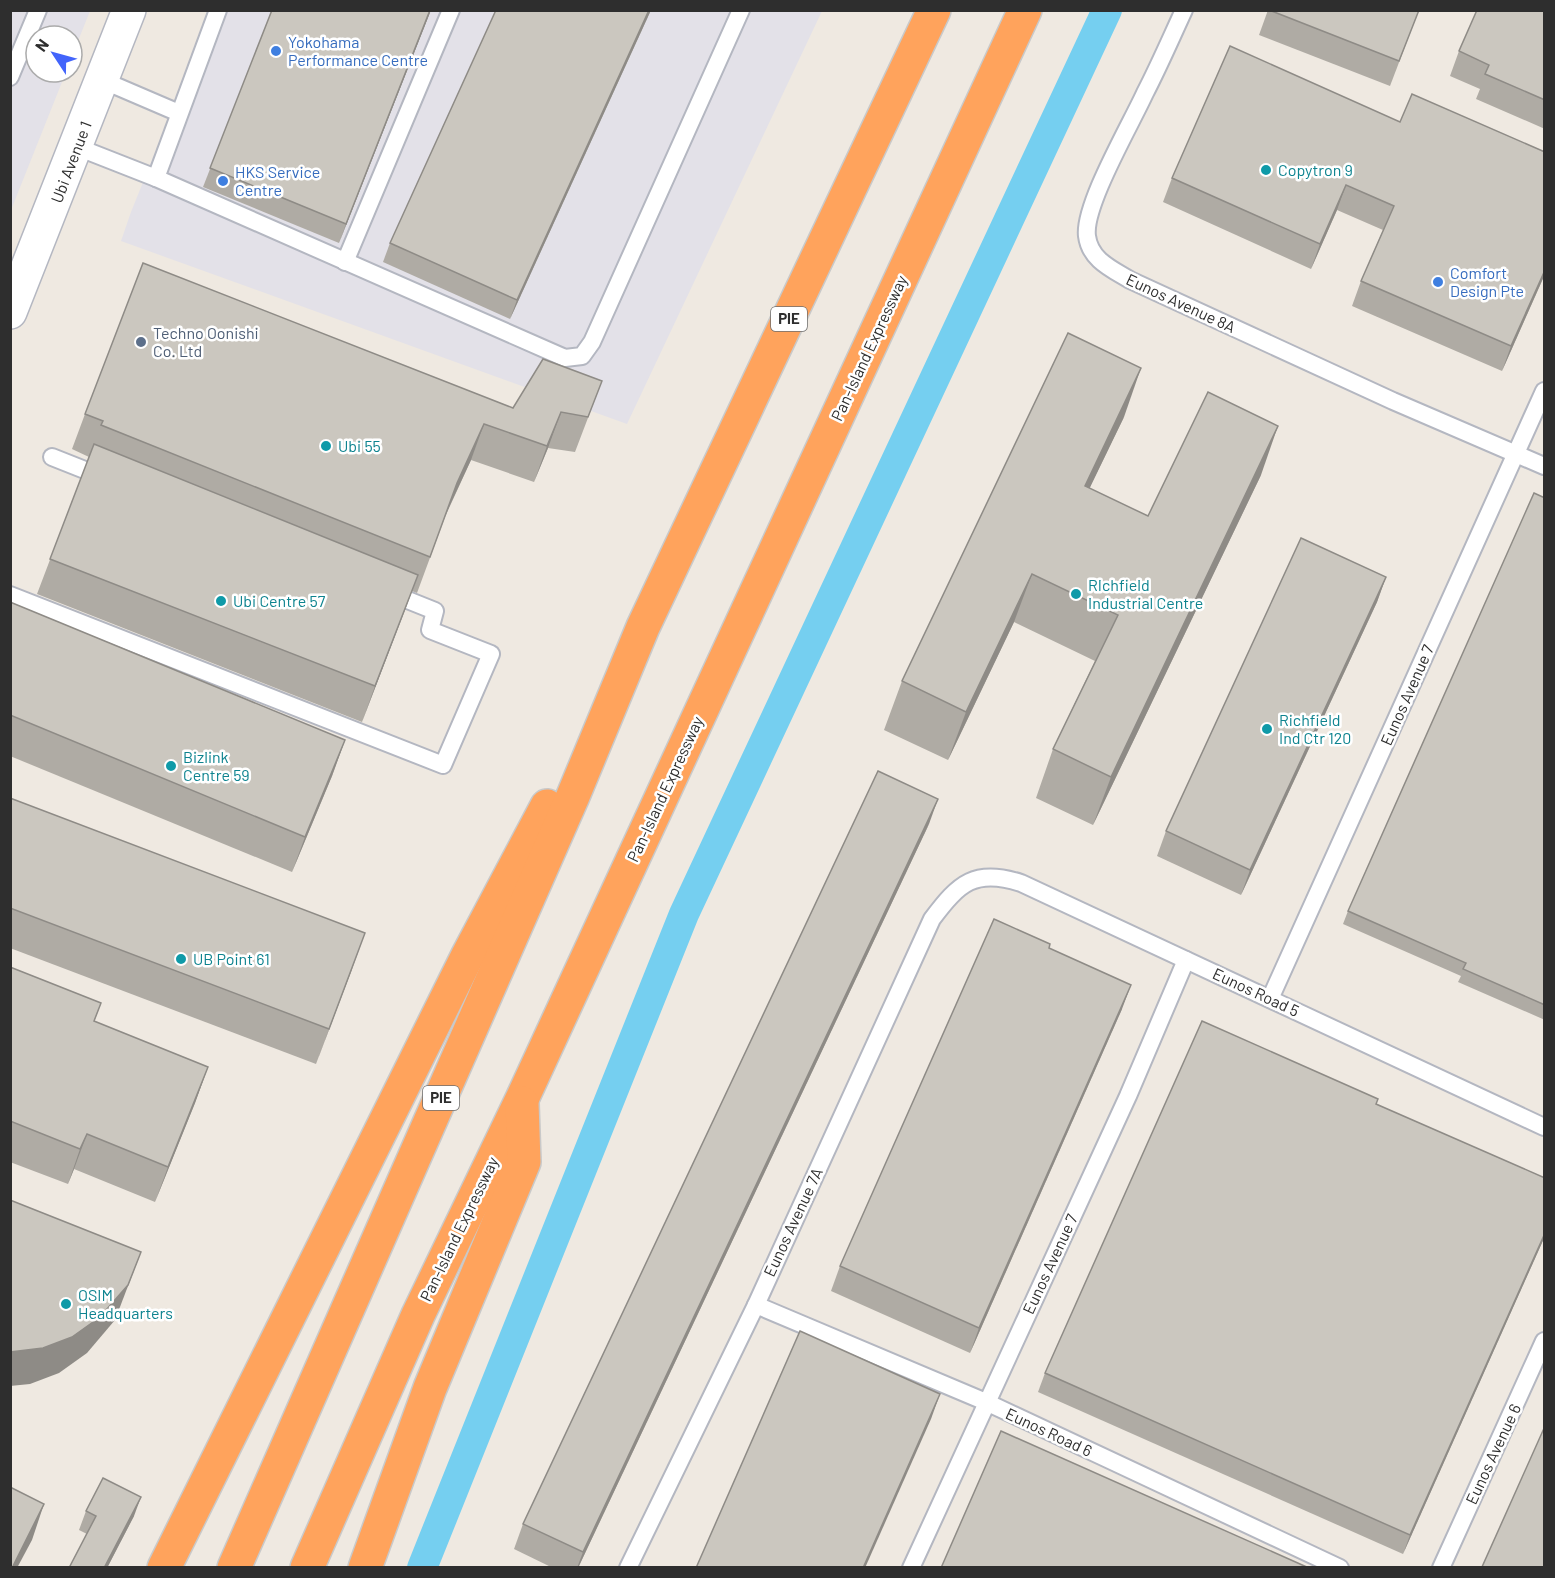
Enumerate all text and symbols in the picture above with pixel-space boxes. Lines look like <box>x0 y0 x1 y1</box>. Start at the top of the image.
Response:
north arrow <box>24 24 84 84</box>
place label: Yokohama Performance Centre <box>288 32 428 69</box>
text: N <box>31 35 52 55</box>
marker: Yokohama Performance Centre <box>269 44 283 58</box>
street label: Ubi Avenue 1 <box>46 118 95 205</box>
place label: Copytron 9 <box>1278 160 1353 179</box>
place label: HKS Service Centre <box>235 162 320 199</box>
marker: Copytron 9 <box>1259 163 1273 177</box>
marker: HKS Service Centre <box>216 174 230 188</box>
place label: Comfort Design Pte <box>1450 263 1524 300</box>
street label: Eunos Avenue 8A <box>1124 269 1239 336</box>
street label: Pan-Island Expressway <box>826 271 911 424</box>
marker: Comfort Design Pte <box>1431 275 1445 289</box>
road number: PIE <box>771 307 807 331</box>
place label: Techno Oonishi Co. Ltd <box>153 323 259 360</box>
marker: Techno Oonishi Co. Ltd <box>134 335 148 349</box>
place label: Ubi 55 <box>338 436 381 455</box>
marker: Ubi 55 <box>319 439 333 453</box>
place label: RIchfield Industrial Centre <box>1088 575 1203 612</box>
marker: RIchfield Industrial Centre <box>1069 587 1083 601</box>
place label: Ubi Centre 57 <box>233 591 326 610</box>
marker: Ubi Centre 57 <box>214 594 228 608</box>
street label: Eunos Avenue 7 <box>1376 641 1437 748</box>
place label: Richfield Ind Ctr 120 <box>1279 710 1351 747</box>
street label: Pan-Island Expressway <box>622 712 707 865</box>
marker: Richfield Ind Ctr 120 <box>1260 722 1274 736</box>
place label: Bizlink Centre 59 <box>183 747 250 784</box>
marker: Bizlink Centre 59 <box>164 759 178 773</box>
place label: UB Point 61 <box>193 949 270 968</box>
marker: UB Point 61 <box>174 952 188 966</box>
street label: Eunos Road 5 <box>1210 963 1302 1020</box>
road number: PIE <box>423 1086 459 1110</box>
street label: Pan-Island Expressway <box>415 1153 502 1304</box>
street label: Eunos Avenue 7A <box>759 1164 826 1279</box>
street label: Eunos Avenue 7 <box>1018 1210 1081 1317</box>
place label: OSIM Headquarters <box>78 1285 173 1322</box>
marker: OSIM Headquarters <box>59 1297 73 1311</box>
street label: Eunos Avenue 6 <box>1461 1401 1524 1507</box>
street label: Eunos Road 6 <box>1003 1403 1095 1460</box>

